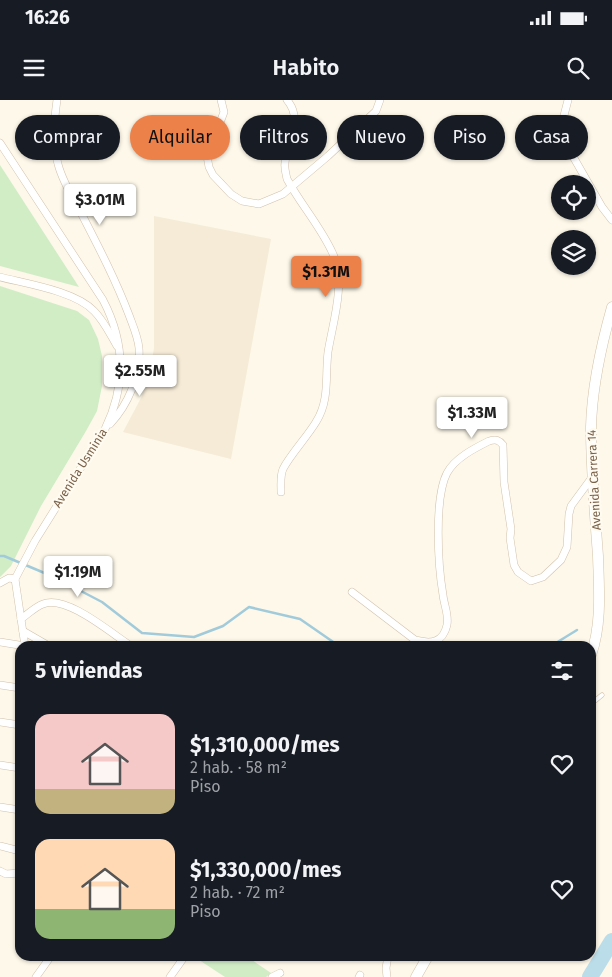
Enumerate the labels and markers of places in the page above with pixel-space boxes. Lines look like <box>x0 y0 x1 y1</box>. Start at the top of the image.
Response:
pin: $3.01M <box>59 184 141 226</box>
pin: $1.31M <box>285 256 367 298</box>
pin: $2.55M <box>99 354 181 397</box>
pin: $1.33M <box>431 396 513 439</box>
pin: $1.19M <box>37 556 119 598</box>

